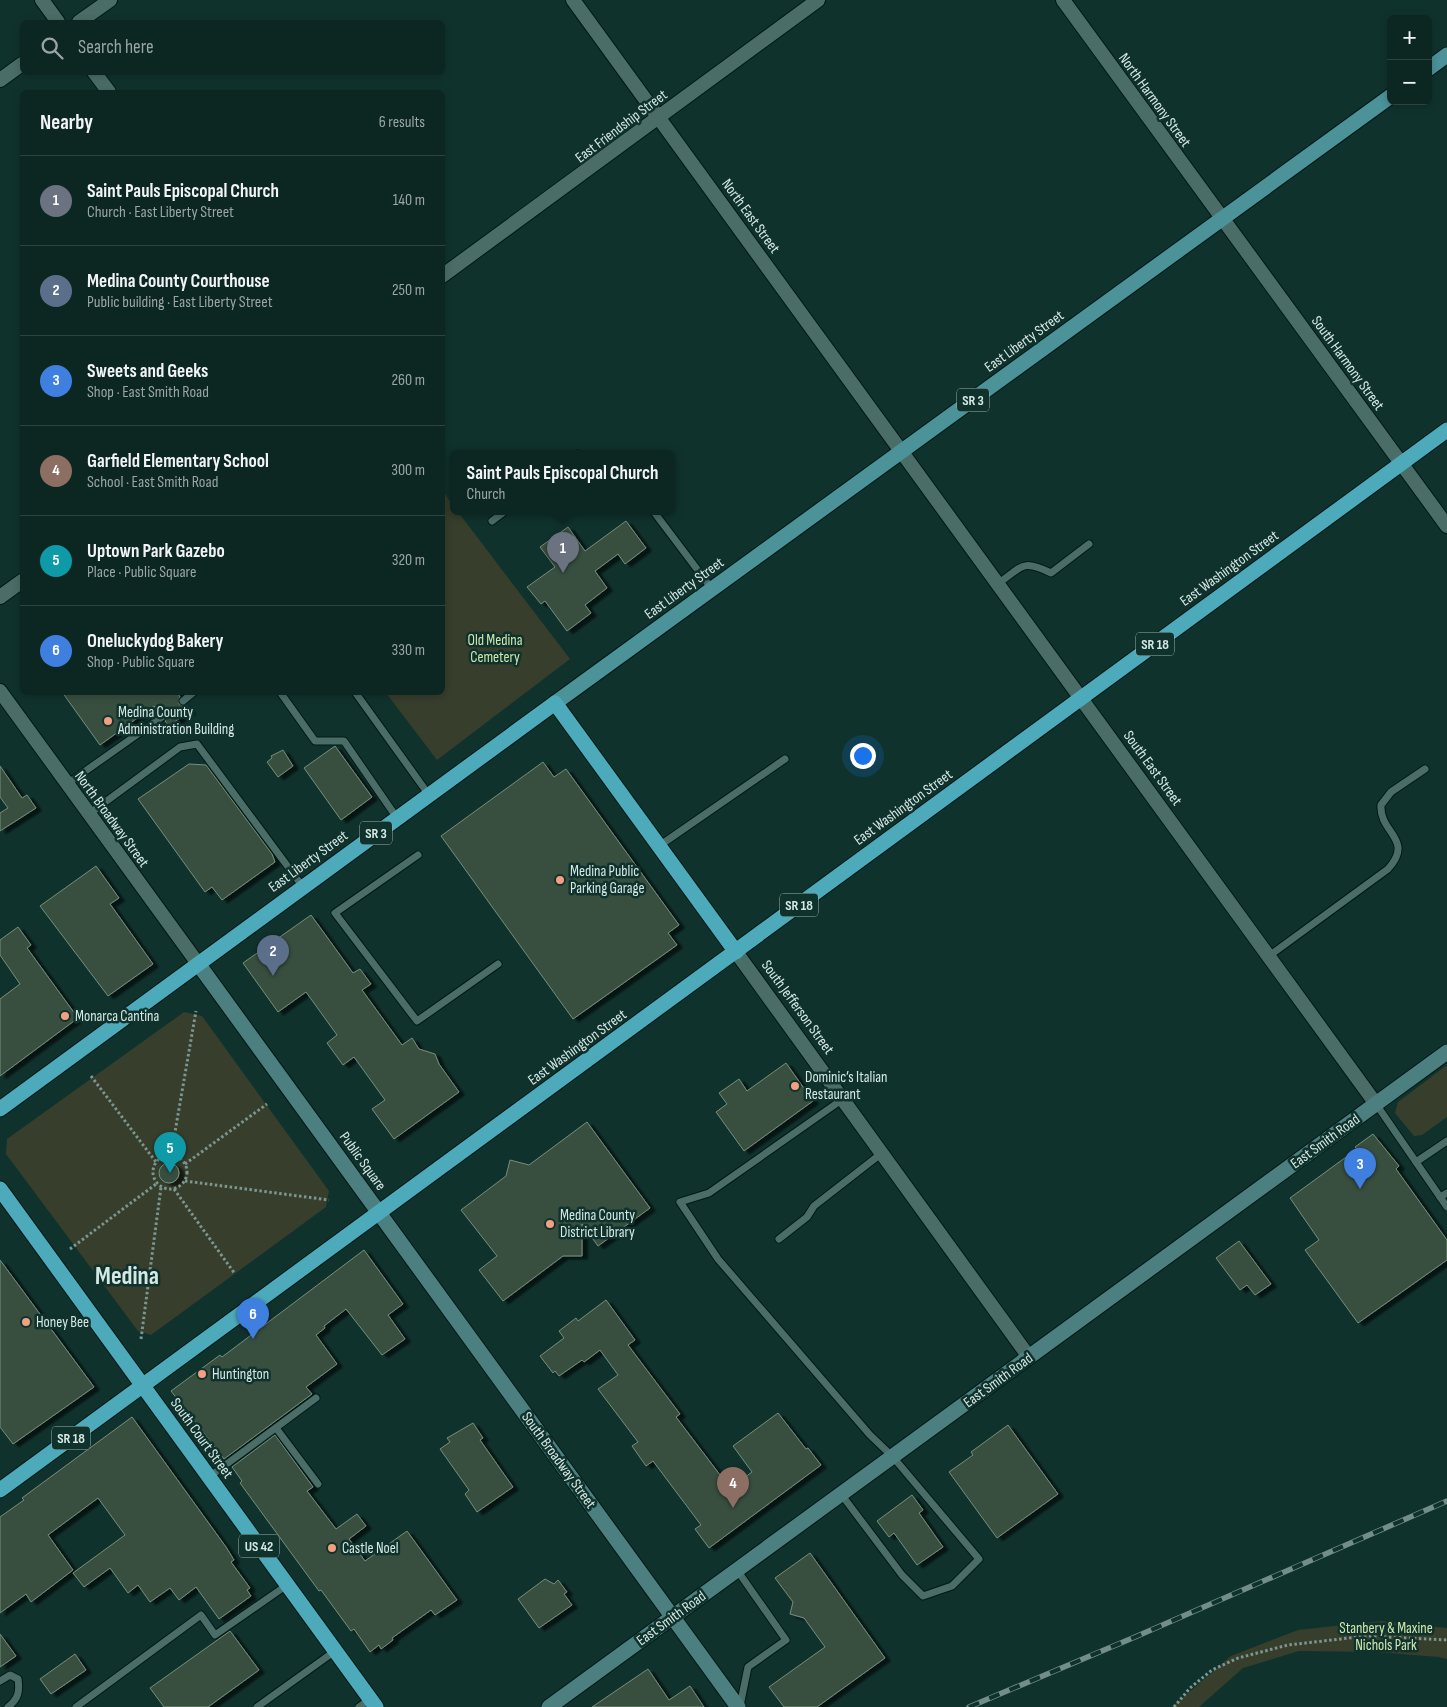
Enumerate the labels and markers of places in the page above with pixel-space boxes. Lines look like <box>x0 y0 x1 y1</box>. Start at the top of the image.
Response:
pin: 1 <box>547 532 579 573</box>
place label: Medina County Administration Building <box>117 703 234 739</box>
marker: Medina County Administration Building <box>102 715 114 727</box>
place label: Medina Public Parking Garage <box>570 862 645 898</box>
marker: Medina Public Parking Garage <box>554 874 566 886</box>
pin: 2 <box>257 935 289 976</box>
place label: Monarca Cantina <box>75 1007 159 1026</box>
marker: Monarca Cantina <box>59 1010 71 1022</box>
place label: Dominic’s Italian Restaurant <box>805 1068 888 1104</box>
marker: Dominic’s Italian Restaurant <box>789 1080 801 1092</box>
pin: 5 <box>154 1132 186 1173</box>
pin: 3 <box>1344 1148 1376 1189</box>
place label: Medina County District Library <box>560 1206 635 1242</box>
marker: Medina County District Library <box>544 1218 556 1230</box>
pin: 6 <box>237 1298 269 1339</box>
place label: Honey Bee <box>36 1313 89 1332</box>
marker: Honey Bee <box>20 1316 32 1328</box>
place label: Huntington <box>212 1365 269 1384</box>
marker: Huntington <box>196 1368 208 1380</box>
pin: 4 <box>717 1467 749 1508</box>
place label: Castle Noel <box>342 1539 399 1558</box>
marker: Castle Noel <box>326 1542 338 1554</box>

